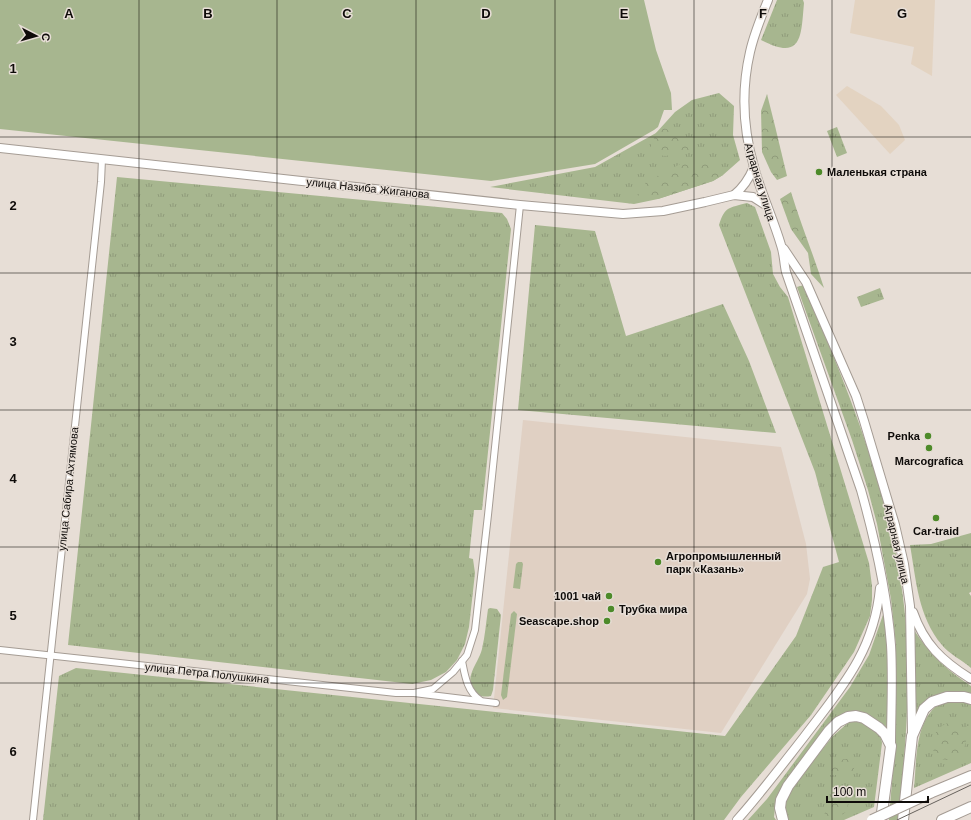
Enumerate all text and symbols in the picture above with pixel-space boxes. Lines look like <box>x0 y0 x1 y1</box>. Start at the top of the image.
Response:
text: A <box>64 6 74 21</box>
text: B <box>203 6 213 21</box>
text: C <box>342 6 352 21</box>
text: D <box>481 6 491 21</box>
text: E <box>620 6 629 21</box>
text: F <box>759 6 767 21</box>
text: G <box>897 6 907 21</box>
north arrow <box>16 16 56 56</box>
text: С <box>40 32 52 42</box>
text: 1 <box>9 61 17 76</box>
street label: Аграрная улица <box>742 141 778 223</box>
place label: Маленькая страна <box>827 166 928 178</box>
marker: Маленькая страна <box>814 167 824 177</box>
street label: улица Назиба Жиганова <box>306 176 431 201</box>
text: 2 <box>9 198 17 213</box>
text: 3 <box>9 334 17 349</box>
street label: улица Сабира Ахтямова <box>56 426 81 552</box>
place label: Penka <box>888 430 921 442</box>
marker: Penka <box>923 431 933 441</box>
marker: Marcografica <box>924 443 934 453</box>
place label: Marcografica <box>895 455 964 467</box>
text: 4 <box>9 471 17 486</box>
street label: Аграрная улица <box>882 503 912 586</box>
marker: Car-traid <box>931 513 941 523</box>
place label: Car-traid <box>913 525 959 537</box>
place label: Агропромышленный парк «Казань» <box>666 550 781 575</box>
marker: Агропромышленный парк «Казань» <box>653 557 663 567</box>
place label: 1001 чай <box>554 590 601 602</box>
marker: 1001 чай <box>604 591 614 601</box>
place label: Трубка мира <box>619 603 688 615</box>
marker: Трубка мира <box>606 604 616 614</box>
text: 5 <box>9 608 17 623</box>
place label: Seascape.shop <box>519 615 599 627</box>
marker: Seascape.shop <box>602 616 612 626</box>
street label: улица Петра Полушкина <box>144 661 271 686</box>
text: 6 <box>9 744 17 759</box>
scale bar <box>827 778 928 804</box>
text: 100 m <box>833 785 866 799</box>

